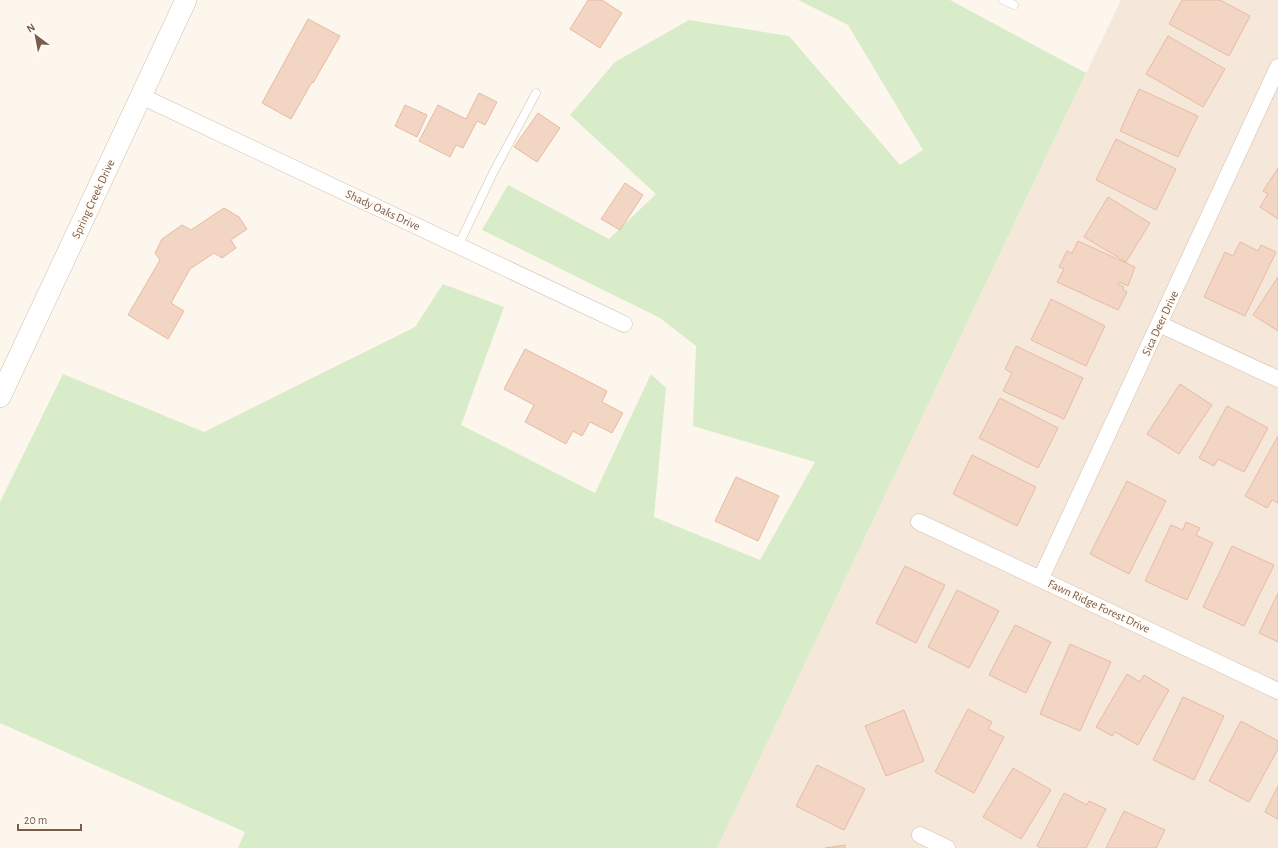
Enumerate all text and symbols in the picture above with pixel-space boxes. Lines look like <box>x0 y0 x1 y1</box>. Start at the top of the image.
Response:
north arrow <box>16 16 56 56</box>
text: N <box>25 21 37 35</box>
street label: Spring Creek Drive <box>69 158 117 240</box>
street label: Shady Oaks Drive <box>343 188 422 233</box>
street label: Sica Deer Drive <box>1140 289 1180 357</box>
street label: Fawn Ridge Forest Drive <box>1046 577 1152 635</box>
scale bar <box>18 806 81 832</box>
text: 20 m <box>24 814 47 826</box>

